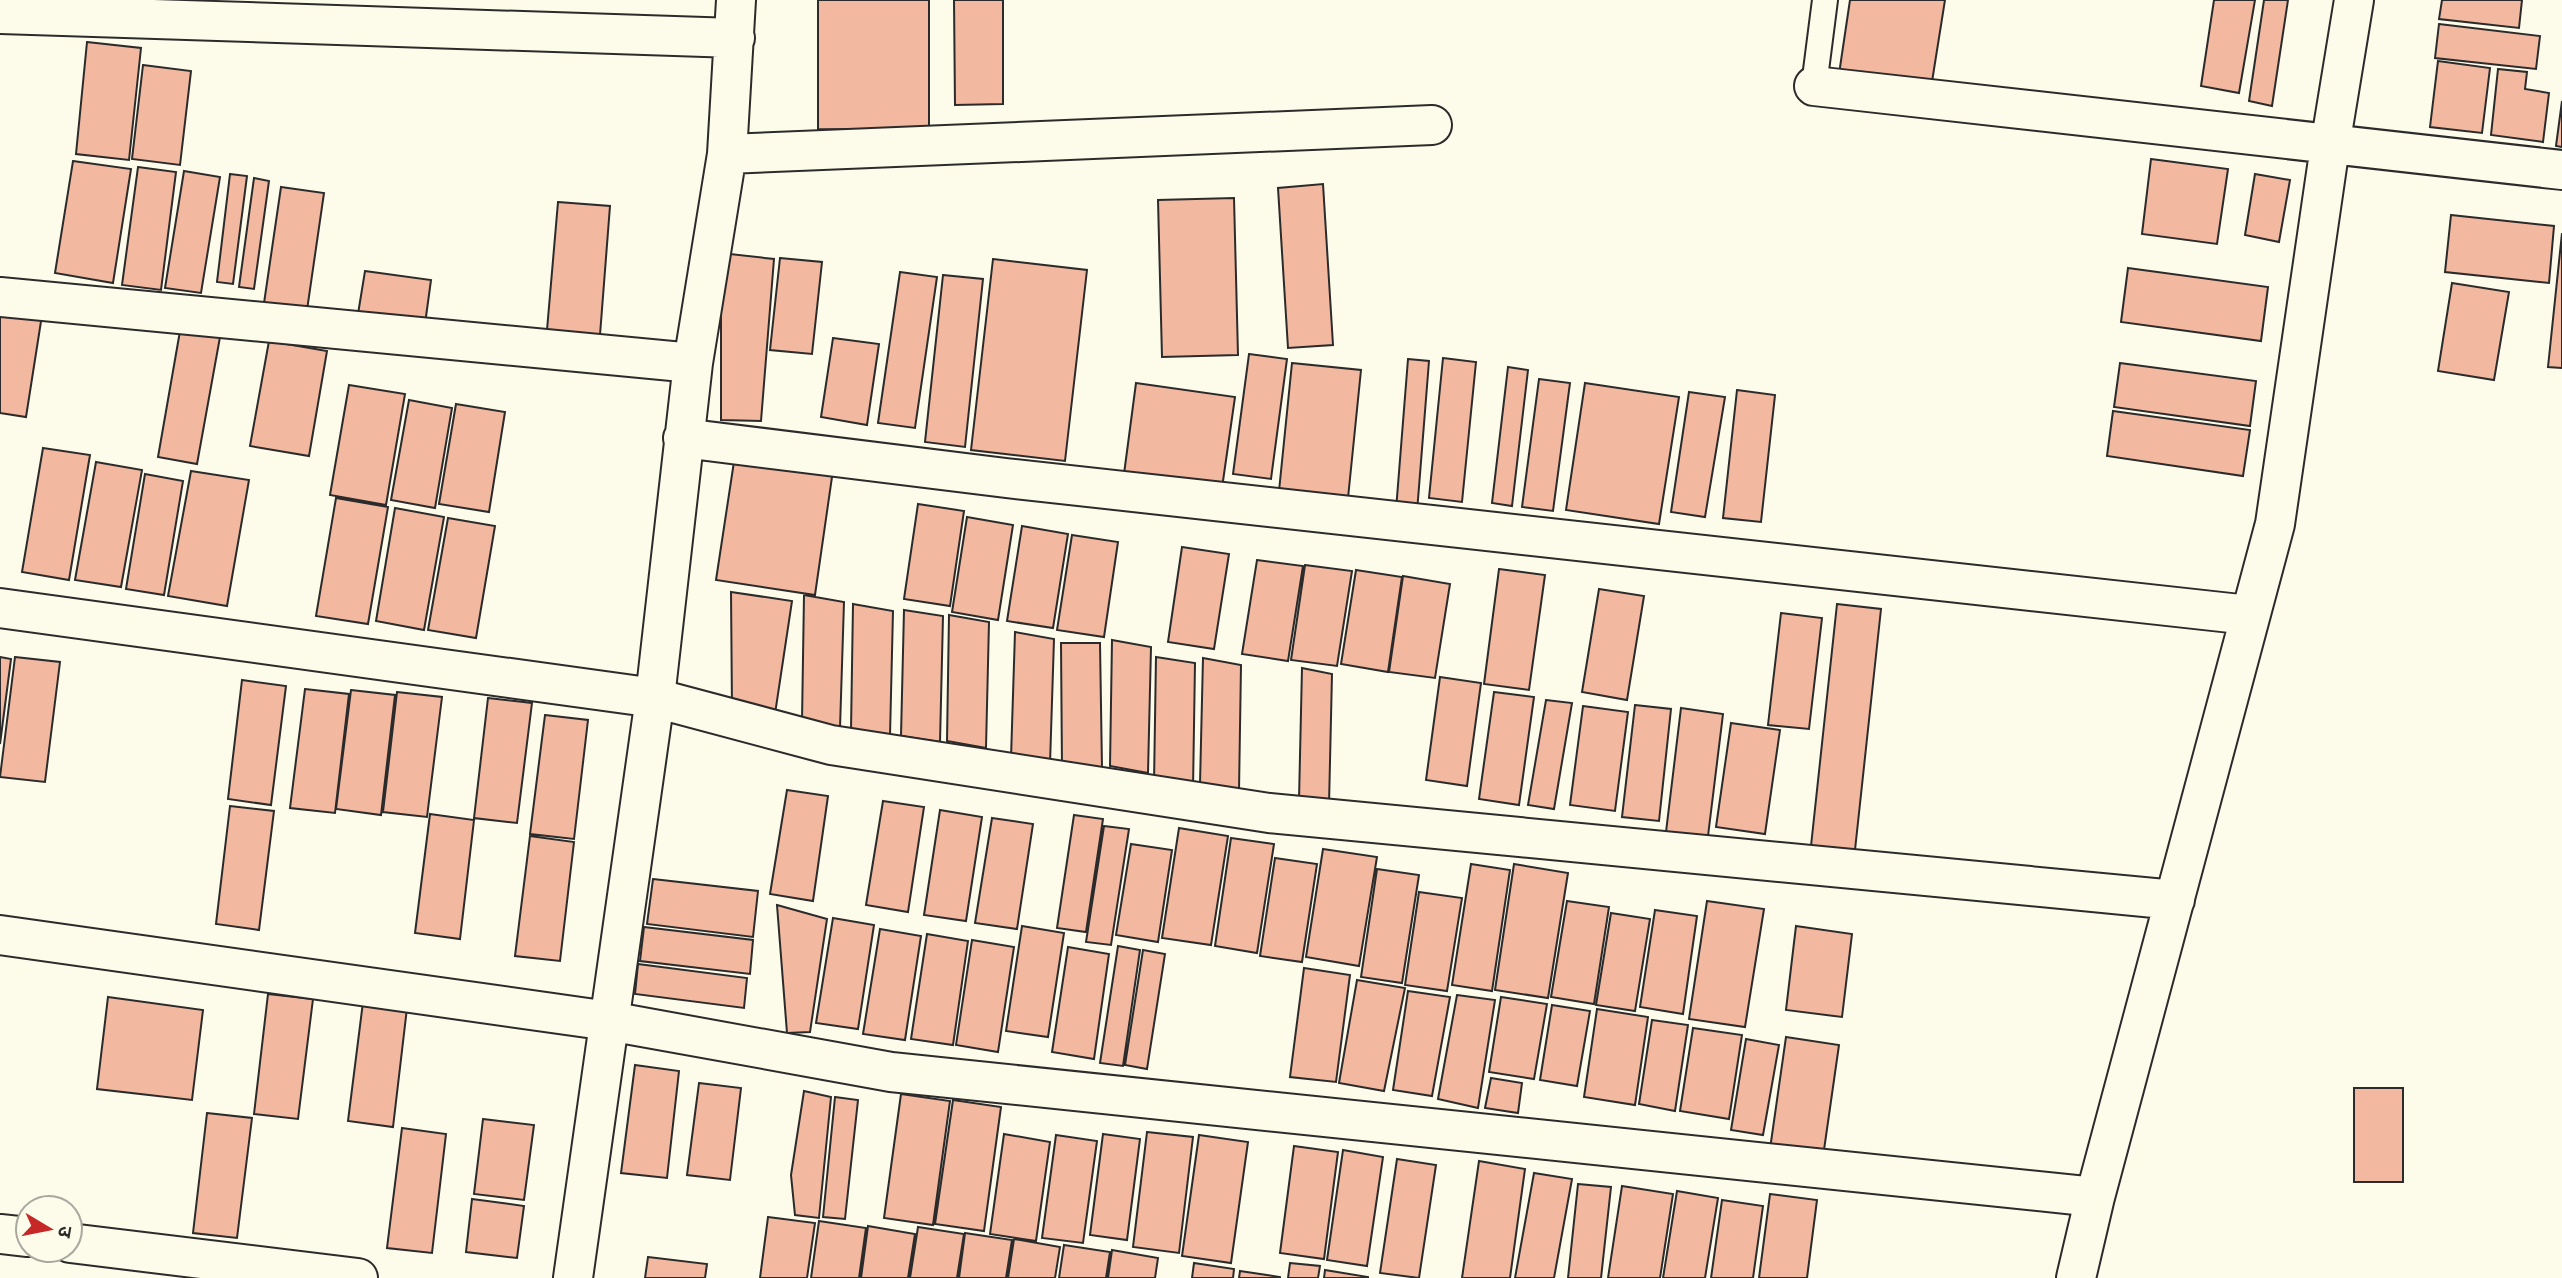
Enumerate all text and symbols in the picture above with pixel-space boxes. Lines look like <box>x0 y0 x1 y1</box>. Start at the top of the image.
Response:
north arrow <box>14 1194 84 1264</box>
text: उ <box>50 1224 77 1240</box>

